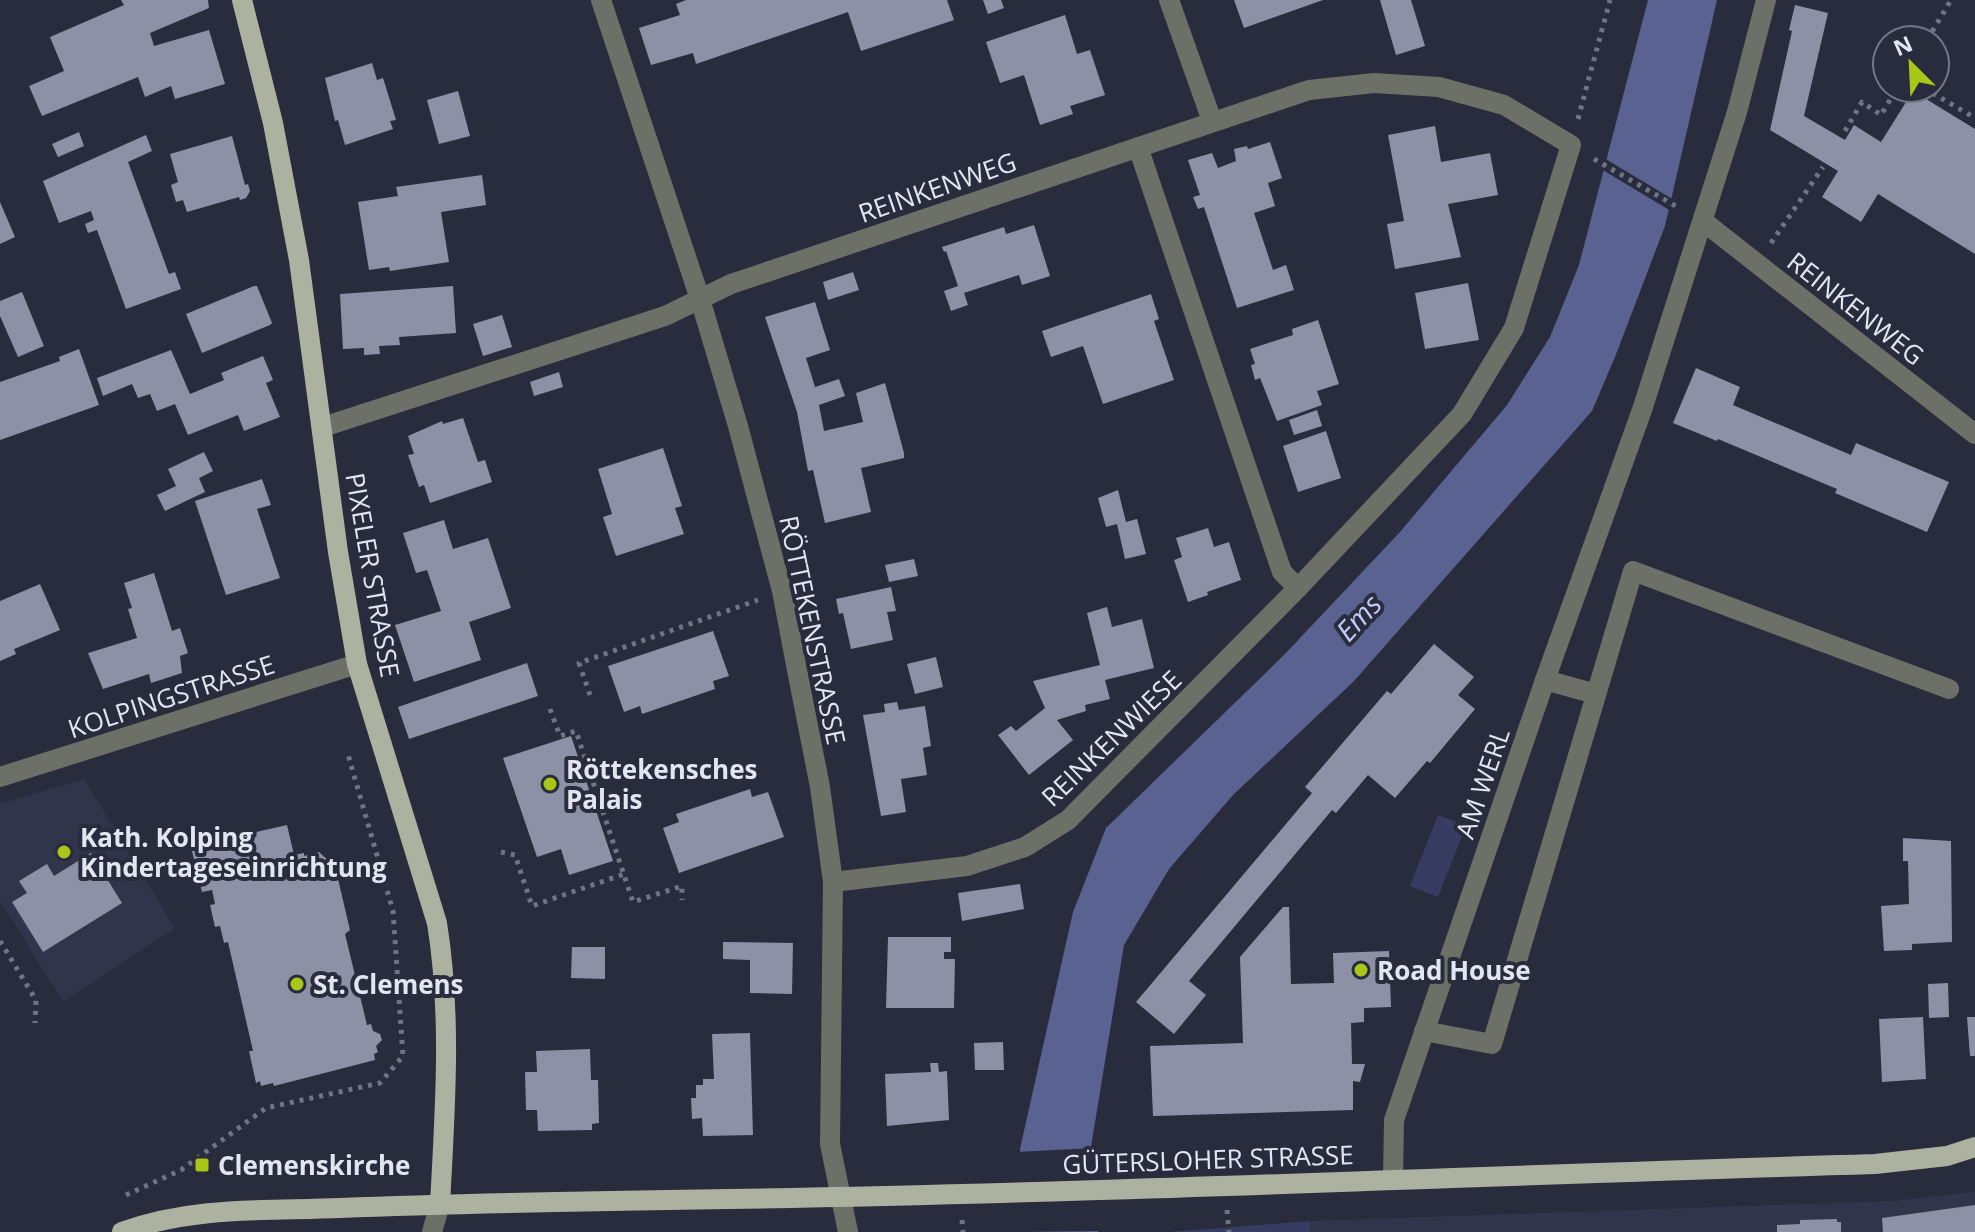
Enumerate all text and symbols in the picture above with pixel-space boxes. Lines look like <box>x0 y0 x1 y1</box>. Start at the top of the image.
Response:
north arrow <box>1871 24 1951 104</box>
text: N <box>1888 27 1917 62</box>
street label: REINKENWEG <box>853 143 1021 231</box>
street label: REINKENWEG <box>1780 243 1932 373</box>
street label: PIXELER STRASSE <box>337 470 409 680</box>
street label: RÖTTEKENSTRASSE <box>771 512 855 748</box>
water label: Ems <box>1327 585 1389 649</box>
street label: KOLPINGSTRASSE <box>63 646 279 746</box>
street label: REINKENWIESE <box>1033 662 1189 814</box>
street label: AM WERL <box>1446 723 1518 843</box>
place label: Röttekensches Palais <box>566 751 757 817</box>
marker: Röttekensches Palais <box>541 775 559 793</box>
place label: Kath. Kolping Kindertageseinrichtung <box>80 819 387 885</box>
marker: Kath. Kolping Kindertageseinrichtung <box>55 843 73 861</box>
place label: Road House <box>1377 952 1531 988</box>
marker: Road House <box>1352 961 1370 979</box>
place label: St. Clemens <box>313 966 464 1002</box>
marker: St. Clemens <box>288 975 306 993</box>
street label: GÜTERSLOHER STRASSE <box>1062 1136 1354 1182</box>
place label: Clemenskirche <box>218 1147 410 1183</box>
marker: Clemenskirche <box>193 1156 211 1174</box>

